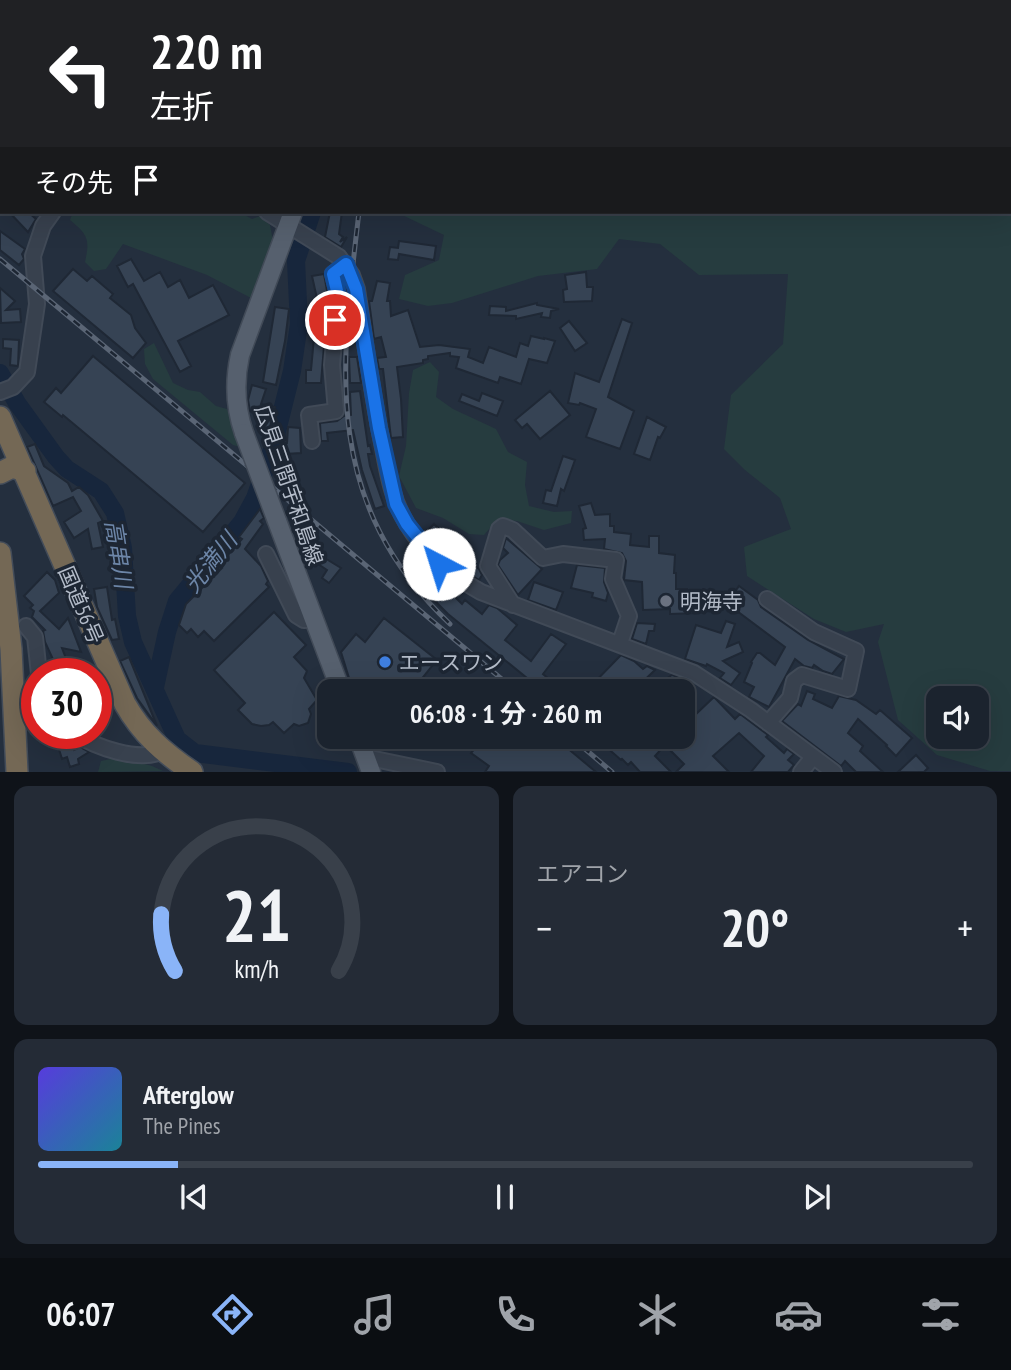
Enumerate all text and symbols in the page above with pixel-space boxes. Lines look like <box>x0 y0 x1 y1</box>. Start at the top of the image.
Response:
text: 220 m <box>150 19 263 83</box>
icon: left <box>35 28 126 119</box>
text: 左折 <box>150 85 214 127</box>
icon: arrive <box>127 161 165 199</box>
text: その先 <box>35 166 113 199</box>
pin <box>305 290 365 350</box>
icon: arrive <box>316 301 354 339</box>
street label: 広見三間宇和島線 <box>249 401 329 569</box>
water label: 高串川 <box>99 518 139 593</box>
water label: 光満川 <box>177 524 245 598</box>
position arrow <box>402 527 476 601</box>
street label: 国道56号 <box>53 562 109 648</box>
place label: 明海寺 <box>680 588 743 615</box>
marker: 明海寺 <box>658 593 674 609</box>
place label: エースワン <box>399 649 503 676</box>
marker: エースワン <box>377 654 393 670</box>
speed limit sign: 30 <box>21 658 112 749</box>
map controls <box>926 686 989 749</box>
button: sound <box>926 686 989 749</box>
text: 06:08 · 1 分 · 260 m <box>410 697 602 730</box>
text: エアコン <box>537 859 629 888</box>
text: 21 <box>221 868 291 962</box>
text: 20° <box>720 894 789 961</box>
text: − <box>537 903 552 952</box>
text: + <box>957 903 973 952</box>
text: km/h <box>234 953 278 985</box>
text: Afterglow <box>143 1078 234 1111</box>
text: The Pines <box>143 1111 221 1140</box>
icon: previous <box>175 1178 213 1216</box>
icon: pause <box>486 1178 524 1216</box>
icon: next <box>798 1178 836 1216</box>
icon: directions <box>208 1290 257 1339</box>
icon: music <box>350 1290 399 1339</box>
icon: phone <box>491 1290 540 1339</box>
icon: climate <box>633 1290 682 1339</box>
icon: car <box>774 1290 823 1339</box>
icon: filters <box>916 1290 965 1339</box>
text: 06:07 <box>46 1293 115 1335</box>

